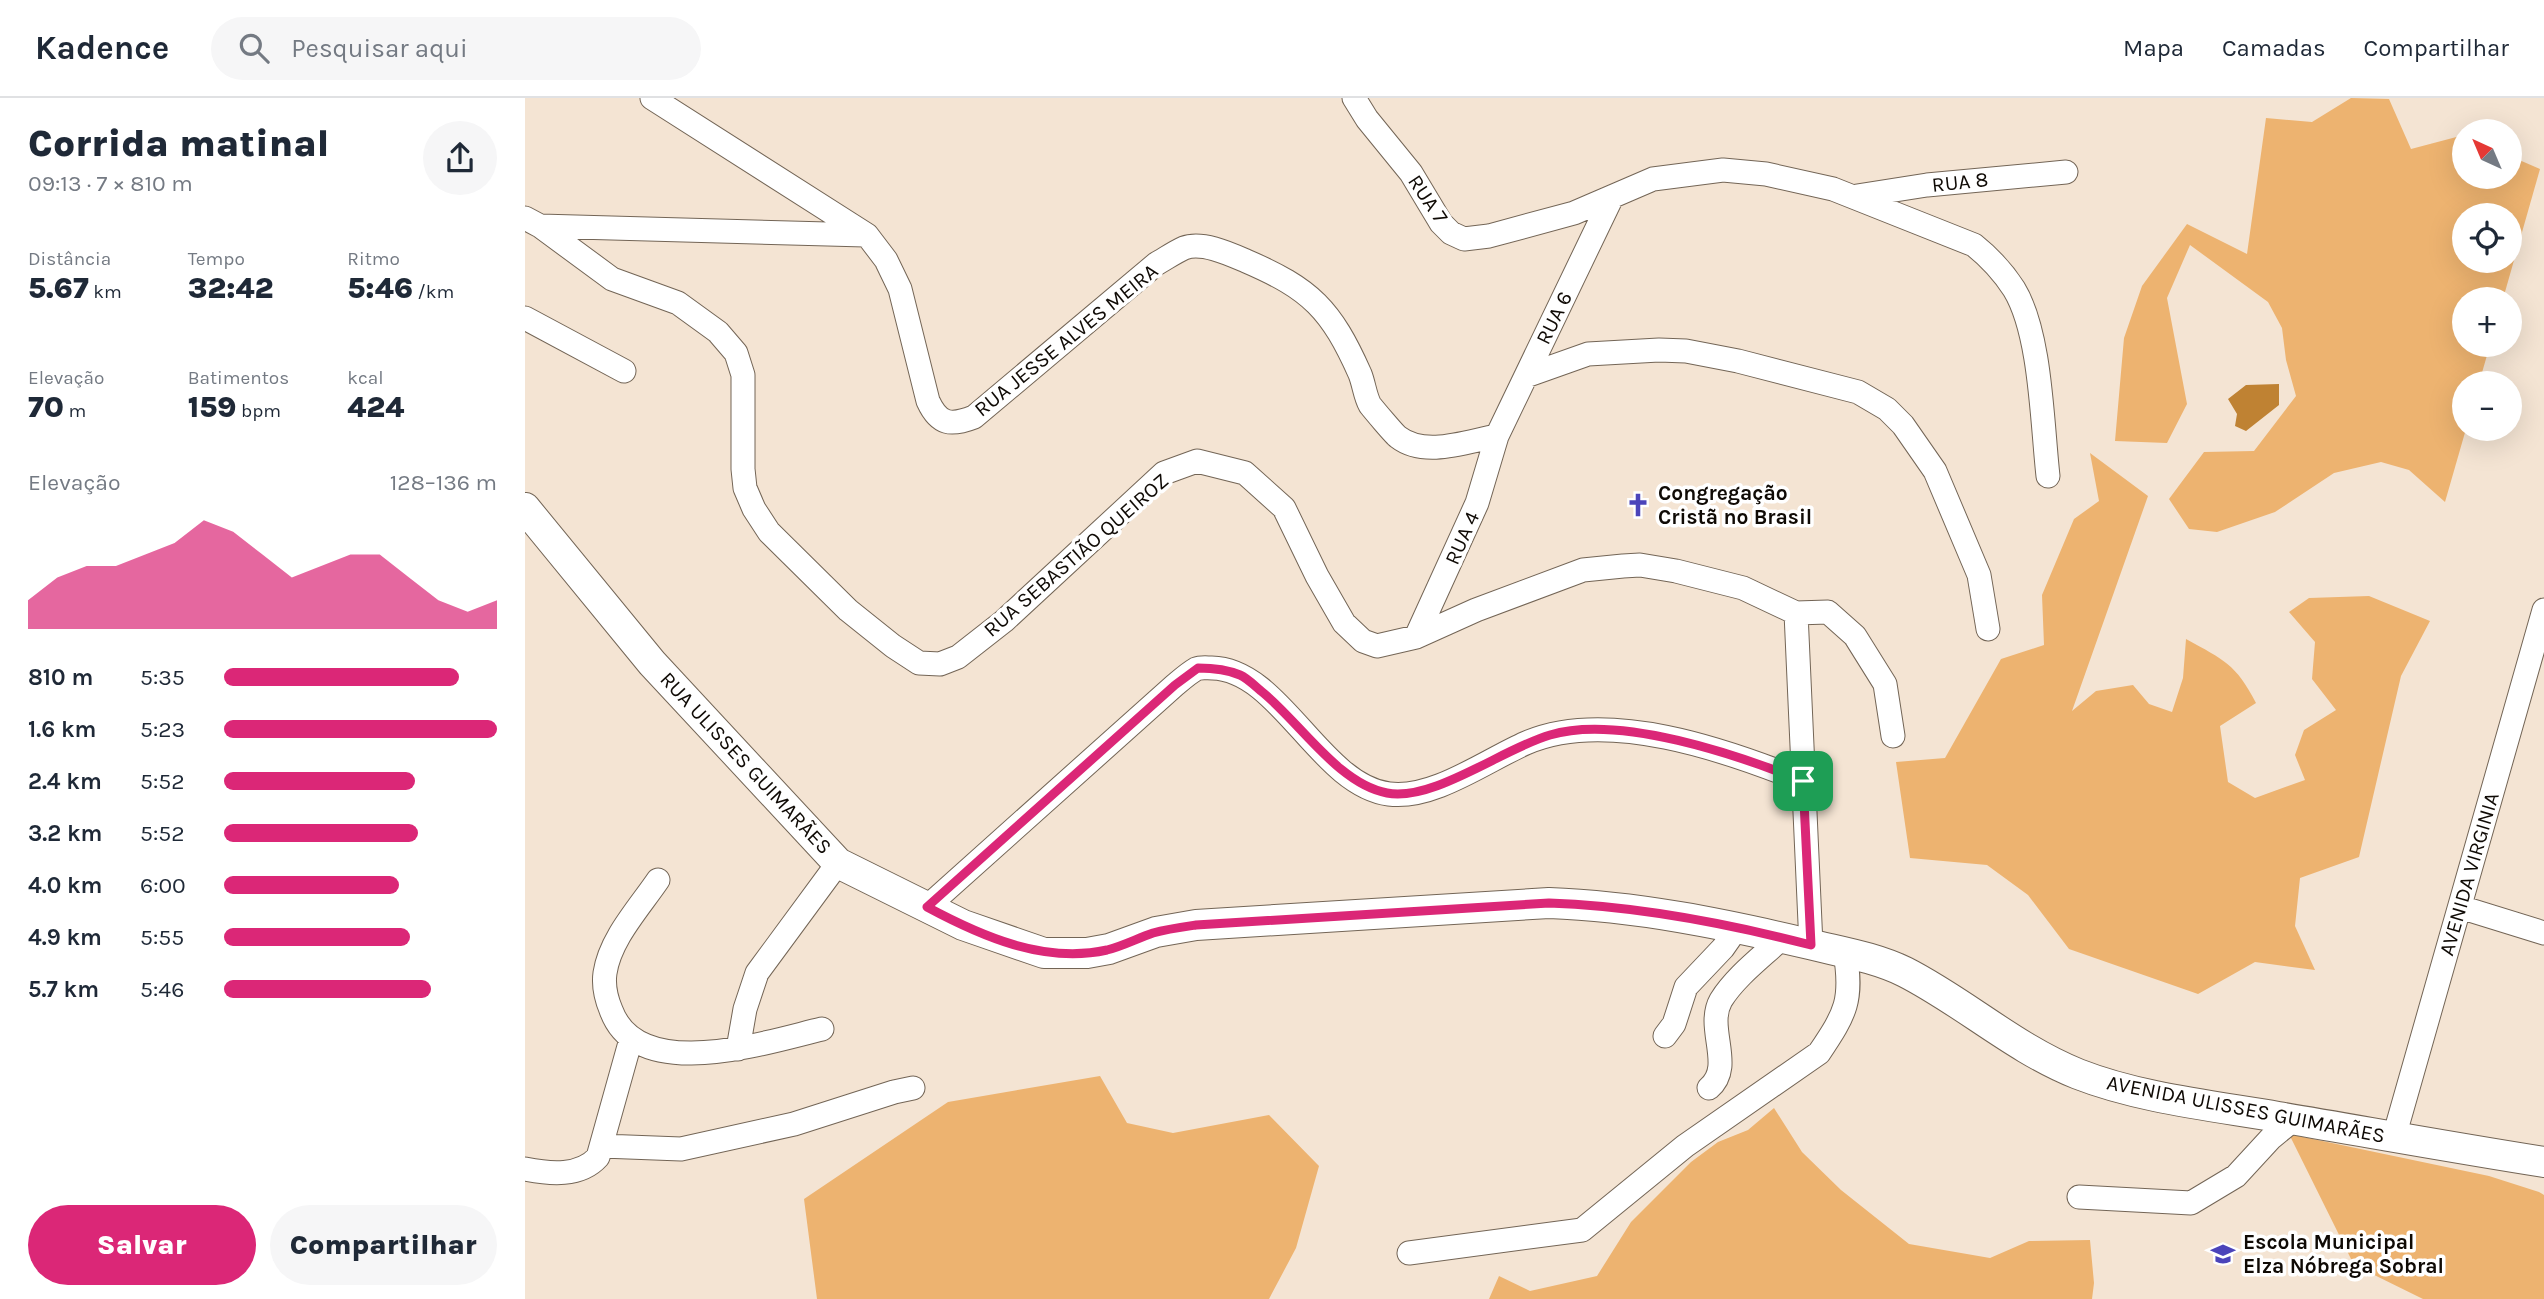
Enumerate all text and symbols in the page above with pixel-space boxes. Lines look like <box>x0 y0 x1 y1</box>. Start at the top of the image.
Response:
search box <box>211 17 701 80</box>
text: Kadence <box>35 29 169 67</box>
icon: search <box>235 29 273 67</box>
text: Pesquisar aqui <box>291 33 468 64</box>
text: Mapa <box>2123 34 2184 62</box>
text: Camadas <box>2222 34 2326 62</box>
text: Compartilhar <box>2364 34 2509 62</box>
north arrow <box>2452 119 2522 189</box>
map controls <box>2452 119 2522 441</box>
text: Corrida matinal <box>28 121 329 166</box>
button: share <box>423 121 497 195</box>
street label: RUA 8 <box>1931 167 1989 197</box>
text: 09:13 · 7 × 810 m <box>28 170 193 197</box>
street label: RUA 7 <box>1403 170 1453 228</box>
button: locate <box>2452 203 2522 273</box>
text: Distância <box>28 248 111 270</box>
text: Tempo <box>188 248 245 270</box>
text: Ritmo <box>347 248 400 270</box>
street label: RUA JESSE ALVES MEIRA <box>970 259 1162 421</box>
text: 5.67 <box>28 270 89 306</box>
text: 32:42 <box>188 270 274 306</box>
text: 5:46 <box>347 270 413 306</box>
text: km <box>89 281 122 303</box>
text: /km <box>413 281 454 303</box>
button: + <box>2452 287 2522 357</box>
street label: RUA 6 <box>1531 288 1577 348</box>
text: Elevação <box>28 367 104 389</box>
text: Batimentos <box>188 367 289 389</box>
text: kcal <box>347 367 384 389</box>
button: − <box>2452 371 2522 441</box>
text: 70 <box>28 389 64 425</box>
text: 159 <box>188 389 236 425</box>
text: 424 <box>347 389 404 425</box>
text: m <box>64 400 86 422</box>
text: bpm <box>236 400 281 422</box>
street label: RUA SEBASTIÃO QUEIROZ <box>979 468 1173 642</box>
text: Elevação <box>28 469 121 496</box>
text: 128–136 m <box>390 469 497 496</box>
place label: Congregação Cristã no Brasil <box>1658 481 1812 529</box>
church icon: Congregação Cristã no Brasil <box>1624 491 1652 519</box>
street label: RUA 4 <box>1440 508 1484 568</box>
text: 810 m <box>28 664 93 691</box>
text: 5:35 <box>140 664 185 691</box>
street label: RUA ULISSES GUIMARÃES <box>655 667 837 859</box>
text: 1.6 km <box>28 716 96 743</box>
text: 5:23 <box>140 716 185 743</box>
pin <box>1773 751 1833 811</box>
icon: arrive <box>1784 762 1822 800</box>
text: 2.4 km <box>28 768 102 795</box>
text: 5:52 <box>140 768 185 795</box>
street label: AVENIDA VIRGINIA <box>2434 790 2504 958</box>
text: 3.2 km <box>28 820 102 847</box>
text: 5:52 <box>140 820 185 847</box>
text: 4.0 km <box>28 872 102 899</box>
text: 6:00 <box>140 872 186 899</box>
text: 4.9 km <box>28 924 102 951</box>
text: 5:55 <box>140 924 184 951</box>
text: 5.7 km <box>28 976 99 1003</box>
text: 5:46 <box>140 976 184 1003</box>
street label: AVENIDA ULISSES GUIMARÃES <box>2105 1070 2387 1148</box>
button: Salvar <box>28 1205 256 1285</box>
button: Compartilhar <box>270 1205 497 1285</box>
place label: Escola Municipal Elza Nóbrega Sobral <box>2243 1230 2444 1278</box>
school or university icon: Escola Municipal Elza Nóbrega Sobral <box>2209 1240 2237 1268</box>

